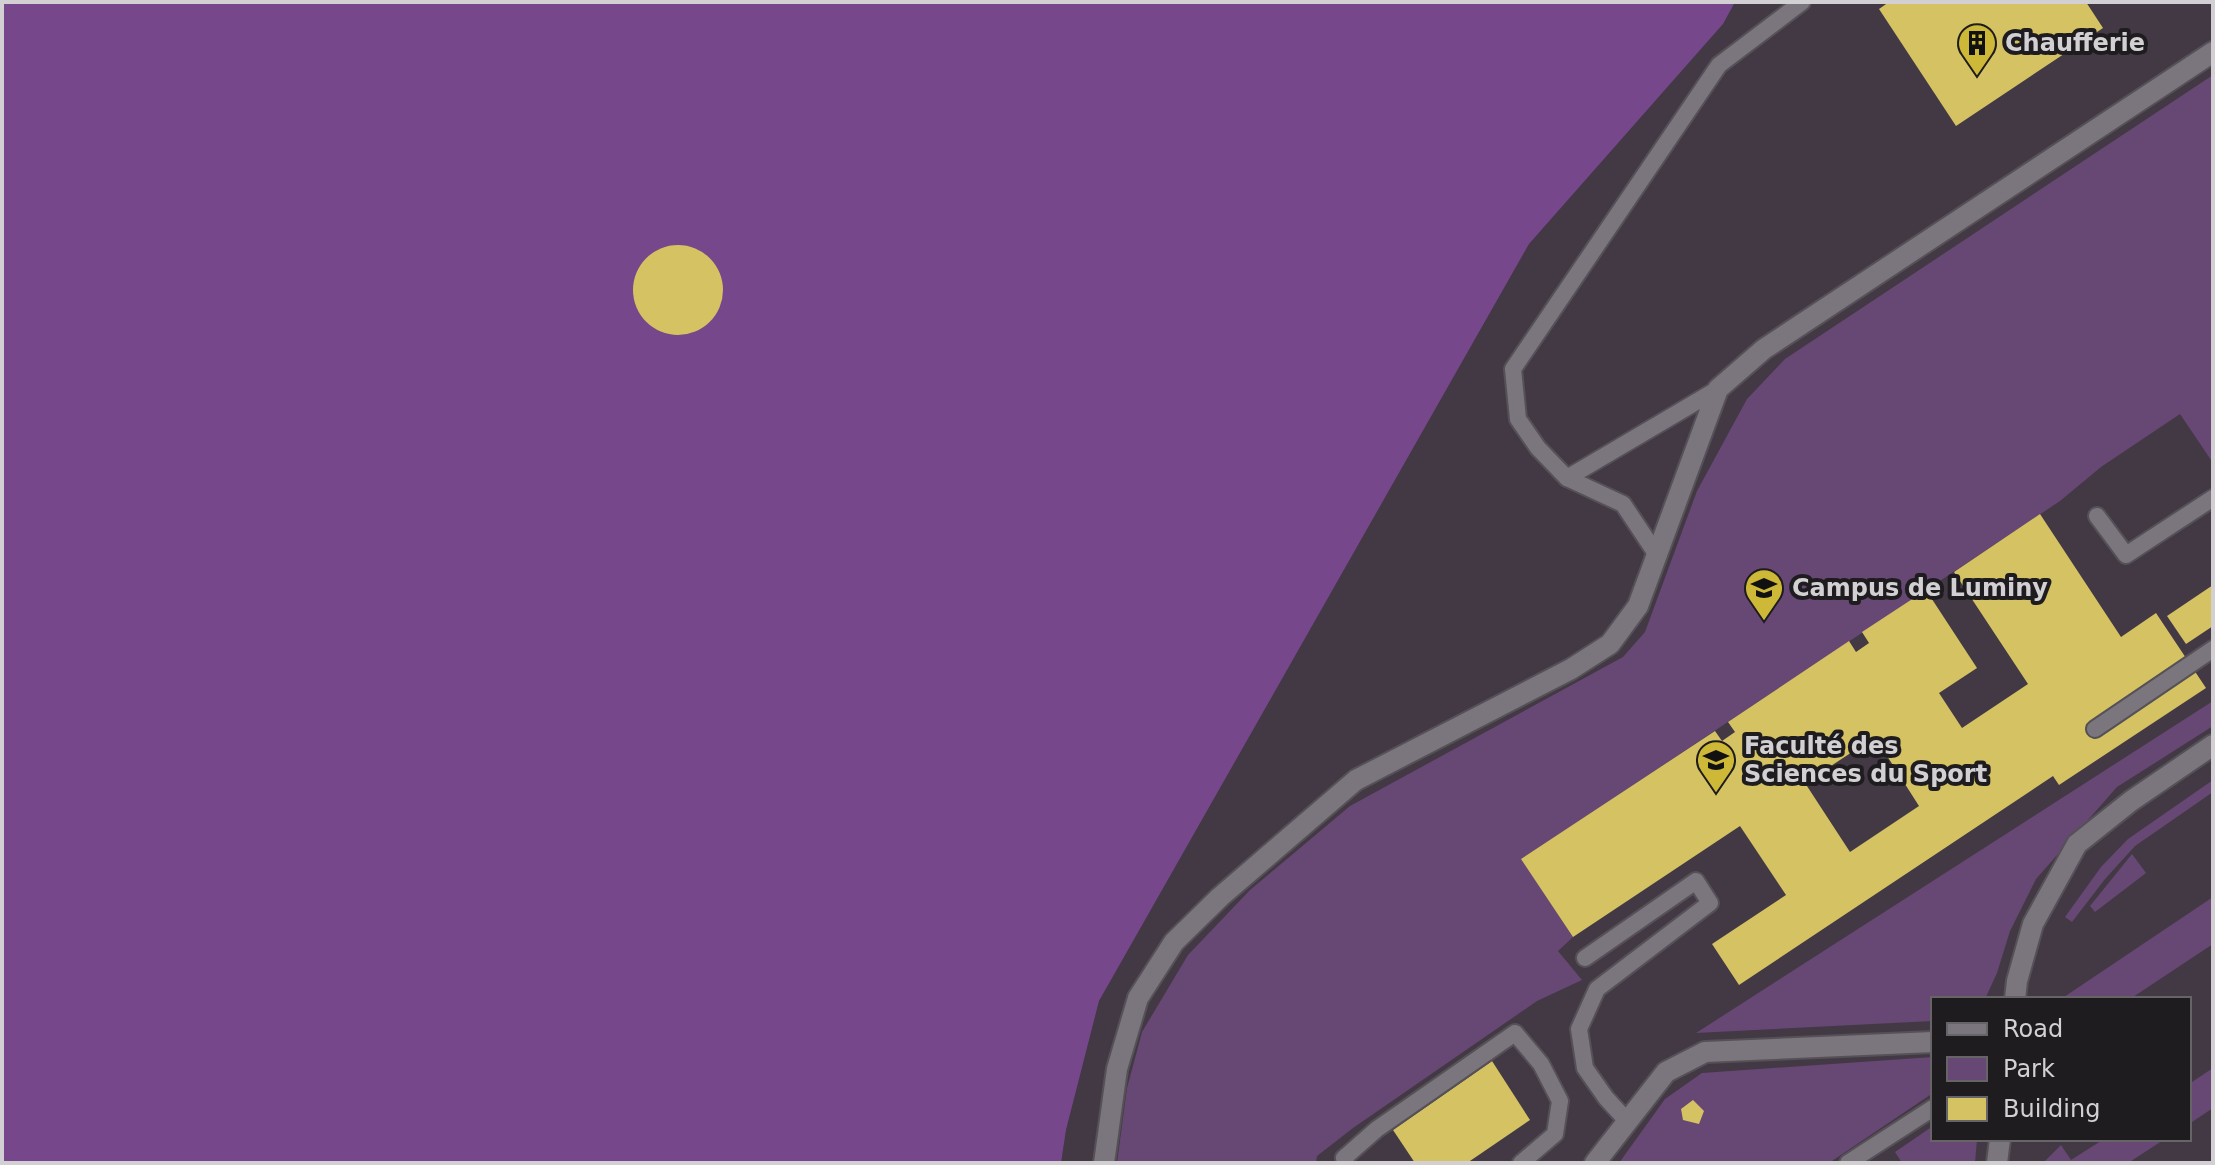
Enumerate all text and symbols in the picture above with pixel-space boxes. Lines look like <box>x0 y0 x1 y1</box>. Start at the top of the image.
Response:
building icon: Chaufferie <box>1956 22 1998 77</box>
place label: Chaufferie <box>2005 29 2145 57</box>
school or university icon: Campus de Luminy <box>1743 567 1785 622</box>
place label: Campus de Luminy <box>1792 574 2048 602</box>
place label: Faculté des Sciences du Sport <box>1744 732 1987 788</box>
school or university icon: Faculté des Sciences du Sport <box>1695 739 1737 794</box>
legend <box>1931 997 2191 1141</box>
text: Road <box>2003 1015 2063 1043</box>
text: Park <box>2003 1055 2055 1083</box>
text: Building <box>2003 1095 2100 1123</box>

